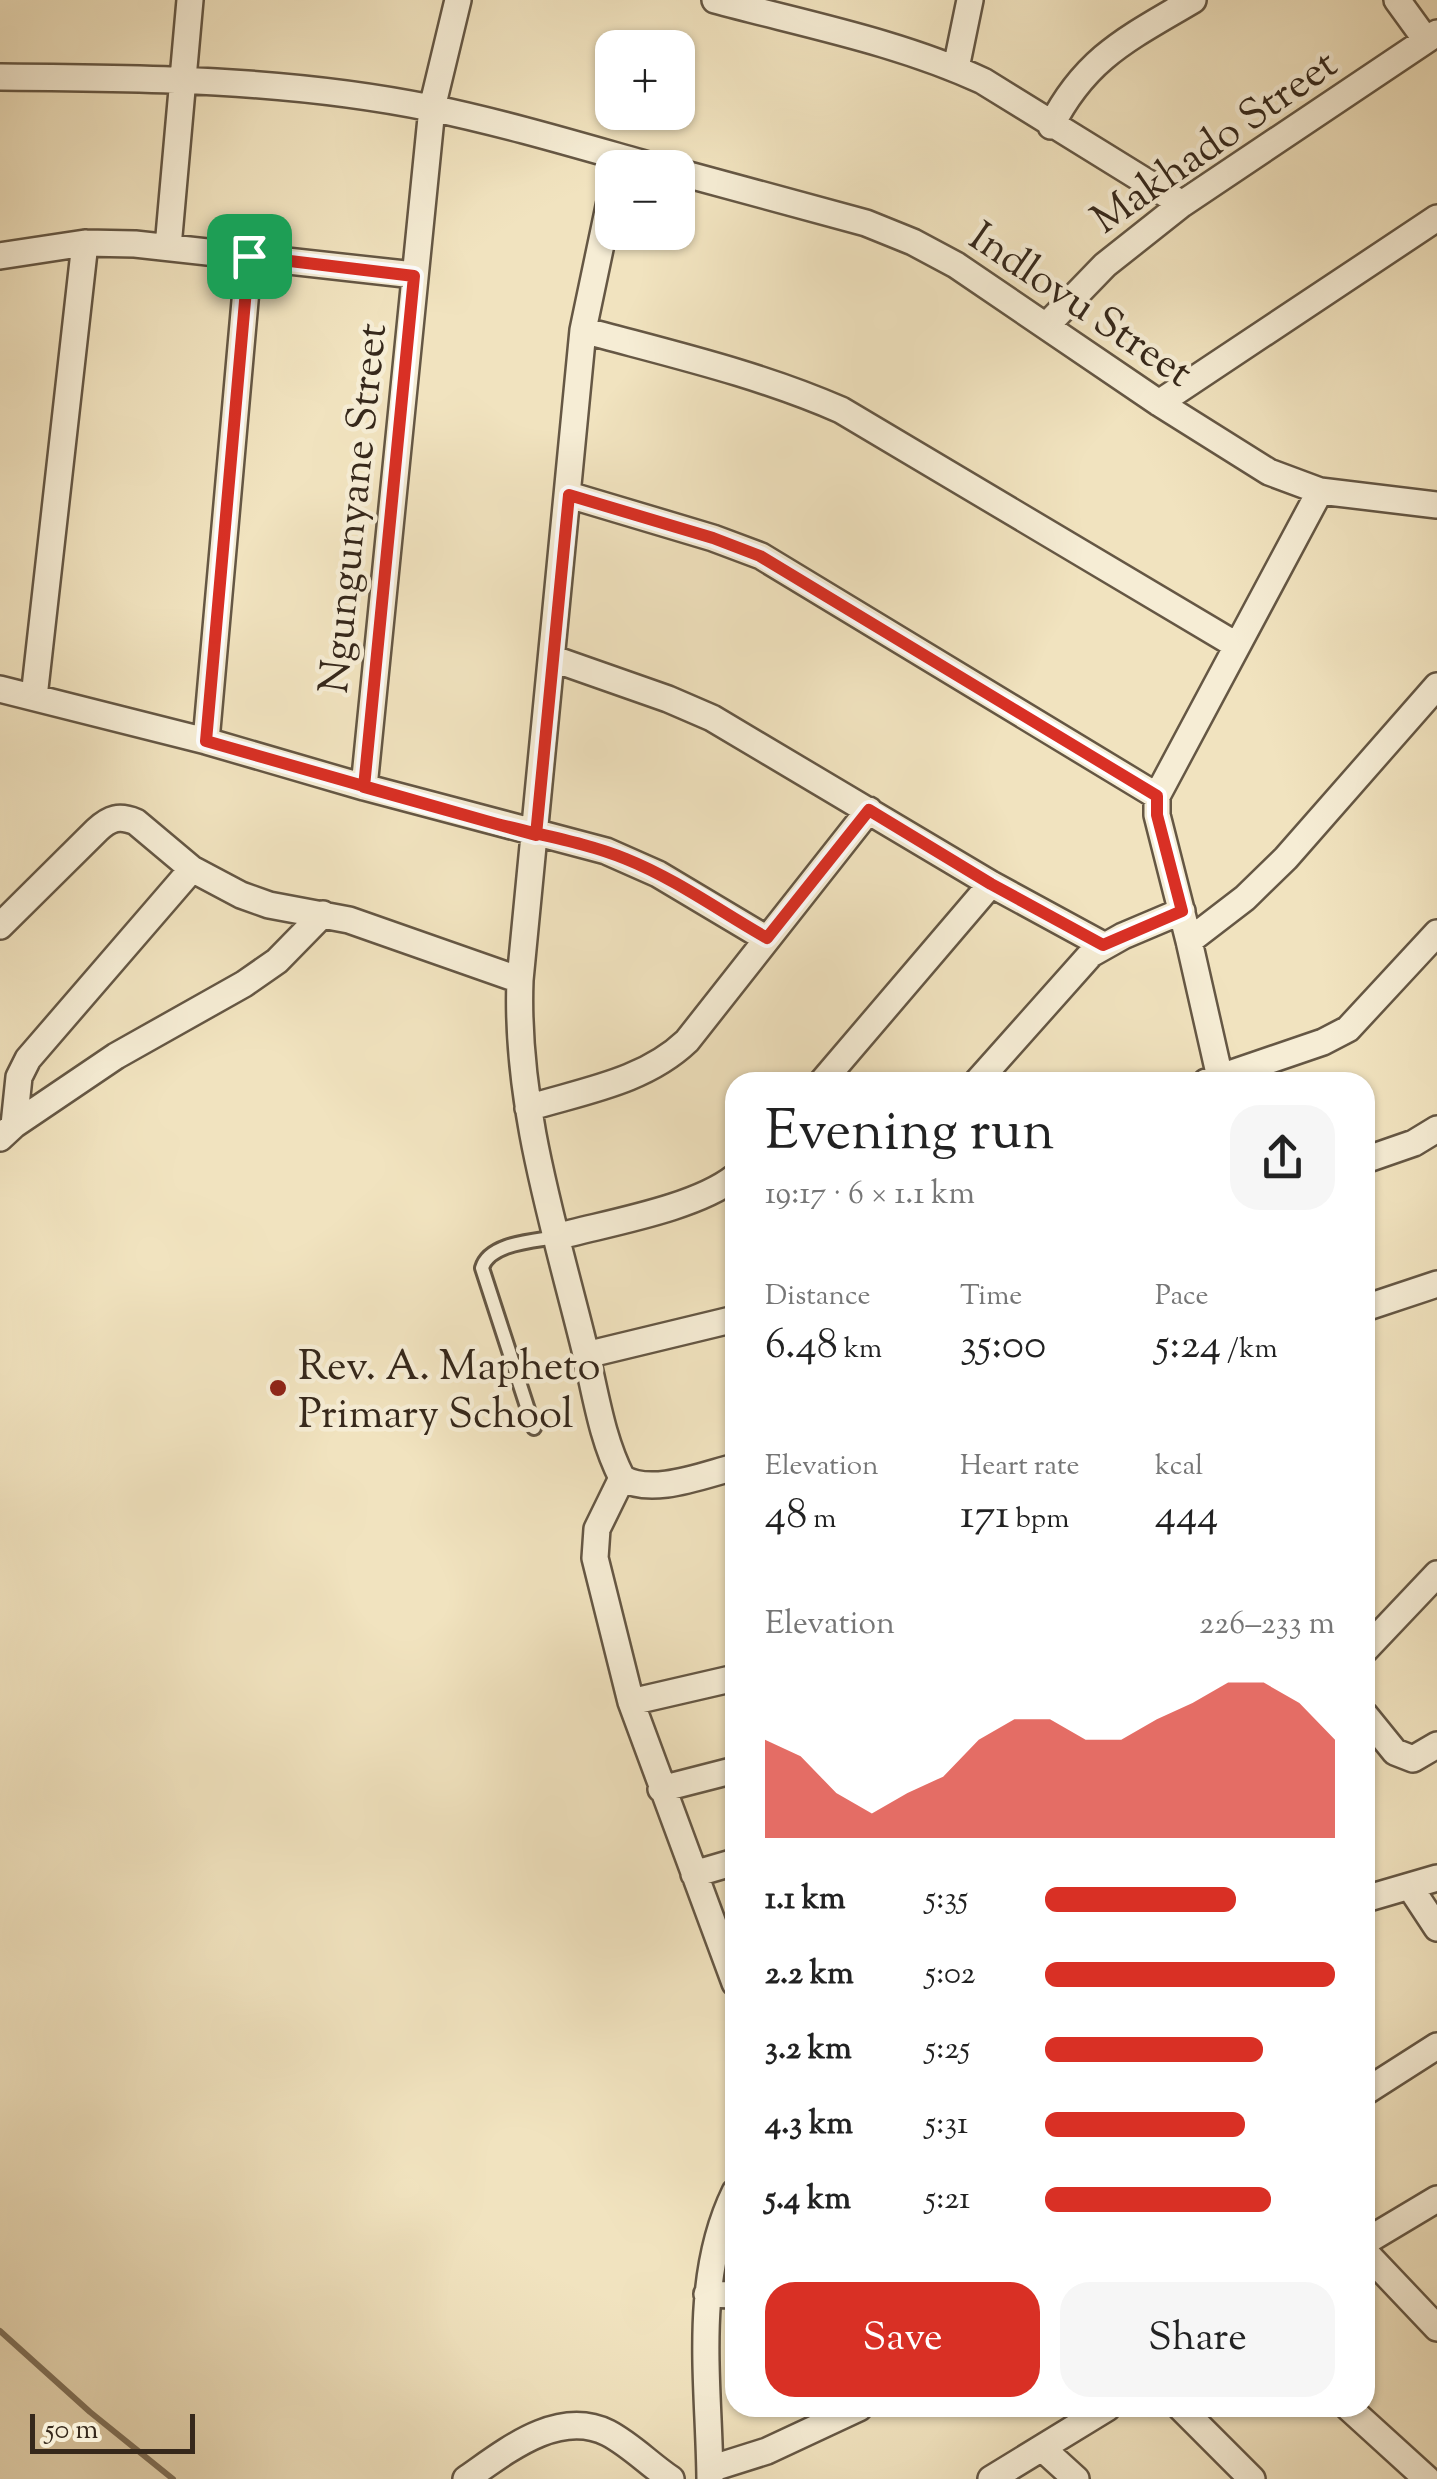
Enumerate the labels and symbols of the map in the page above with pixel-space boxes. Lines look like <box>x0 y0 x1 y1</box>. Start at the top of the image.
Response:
street label: Makhado Street <box>1081 37 1351 251</box>
street label: Indlovu Street <box>955 210 1203 404</box>
pin <box>207 214 292 299</box>
street label: Ngungunyane Street <box>307 320 405 697</box>
place label: Rev. A. Mapheto Primary School <box>298 1339 600 1447</box>
marker: Rev. A. Mapheto Primary School <box>267 1377 289 1399</box>
scale bar <box>30 2409 195 2454</box>

